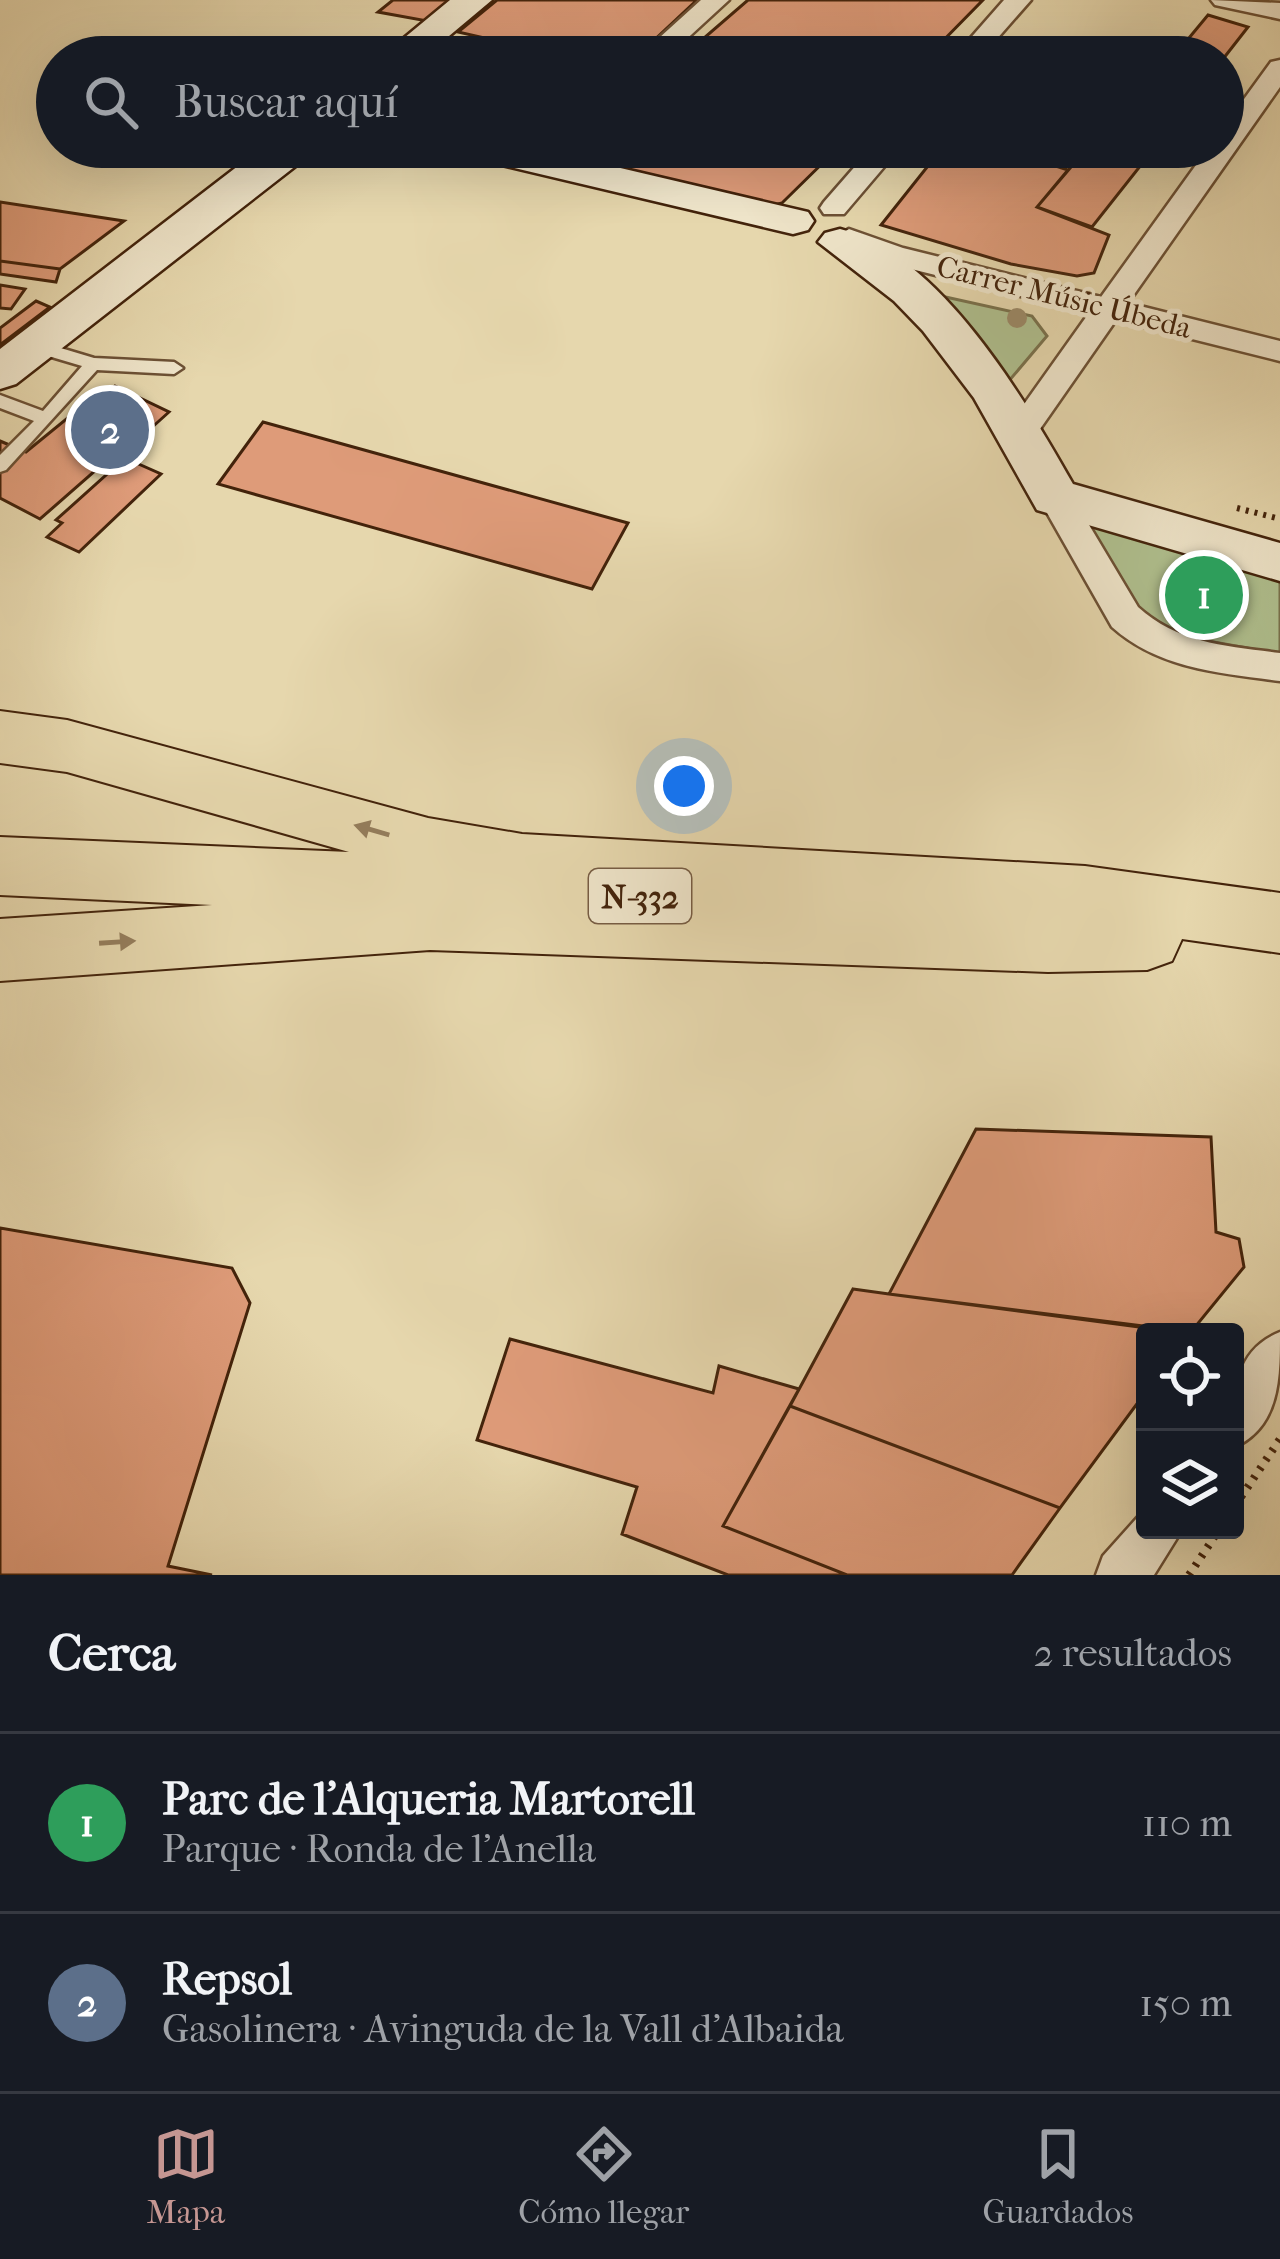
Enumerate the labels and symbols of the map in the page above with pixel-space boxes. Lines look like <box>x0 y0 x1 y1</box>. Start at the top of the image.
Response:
street label: Carrer Músic Úbeda <box>933 249 1196 346</box>
pin: 2 <box>71 385 149 475</box>
pin: 1 <box>1165 550 1243 640</box>
your location <box>654 756 714 816</box>
one-way arrow <box>353 820 389 838</box>
road number: N-332 <box>589 869 691 923</box>
one-way arrow <box>99 932 136 951</box>

